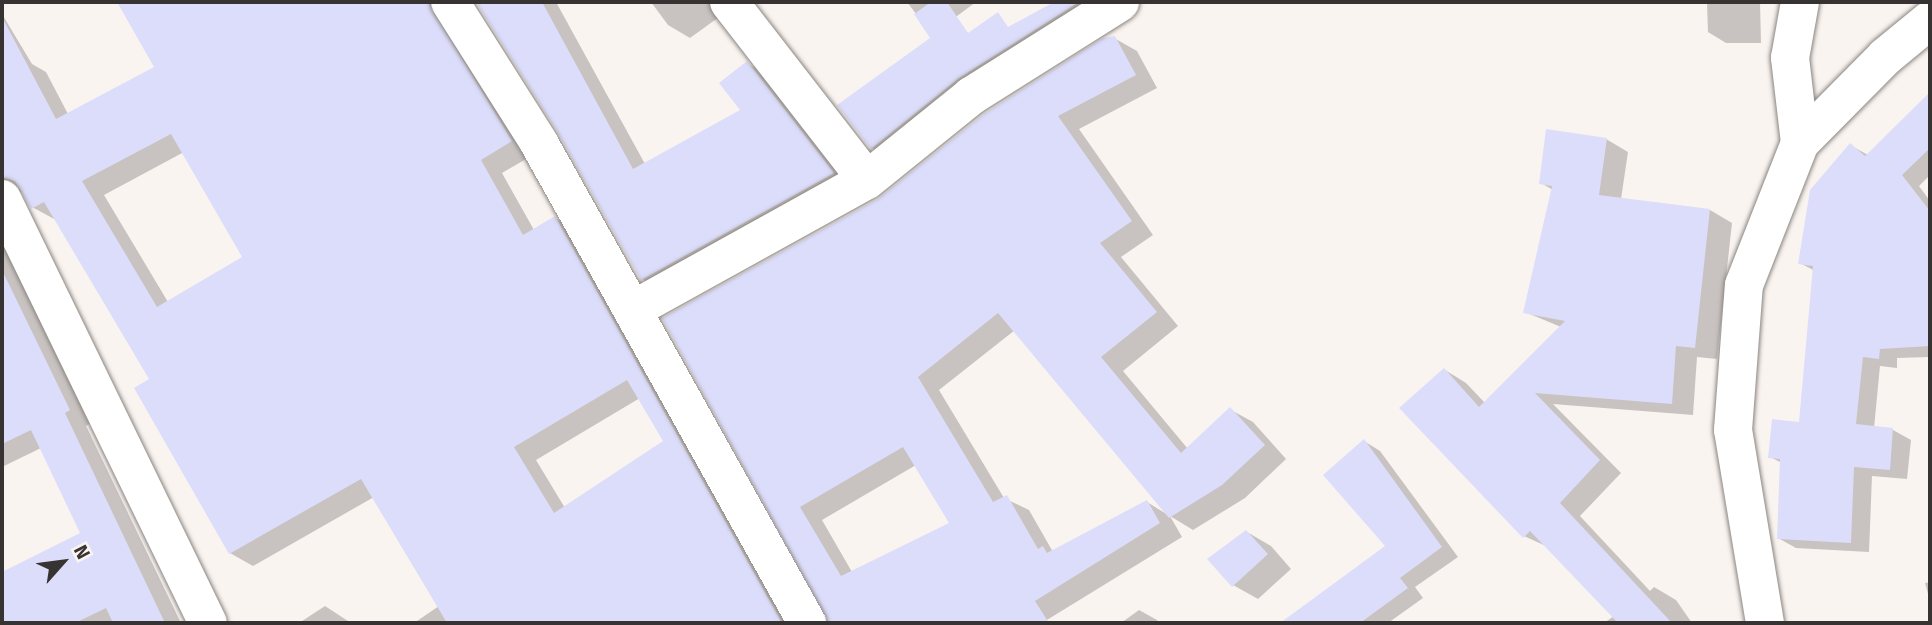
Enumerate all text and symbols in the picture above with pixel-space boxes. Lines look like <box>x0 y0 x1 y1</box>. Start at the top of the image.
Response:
north arrow <box>28 527 98 597</box>
text: N <box>69 541 95 563</box>

